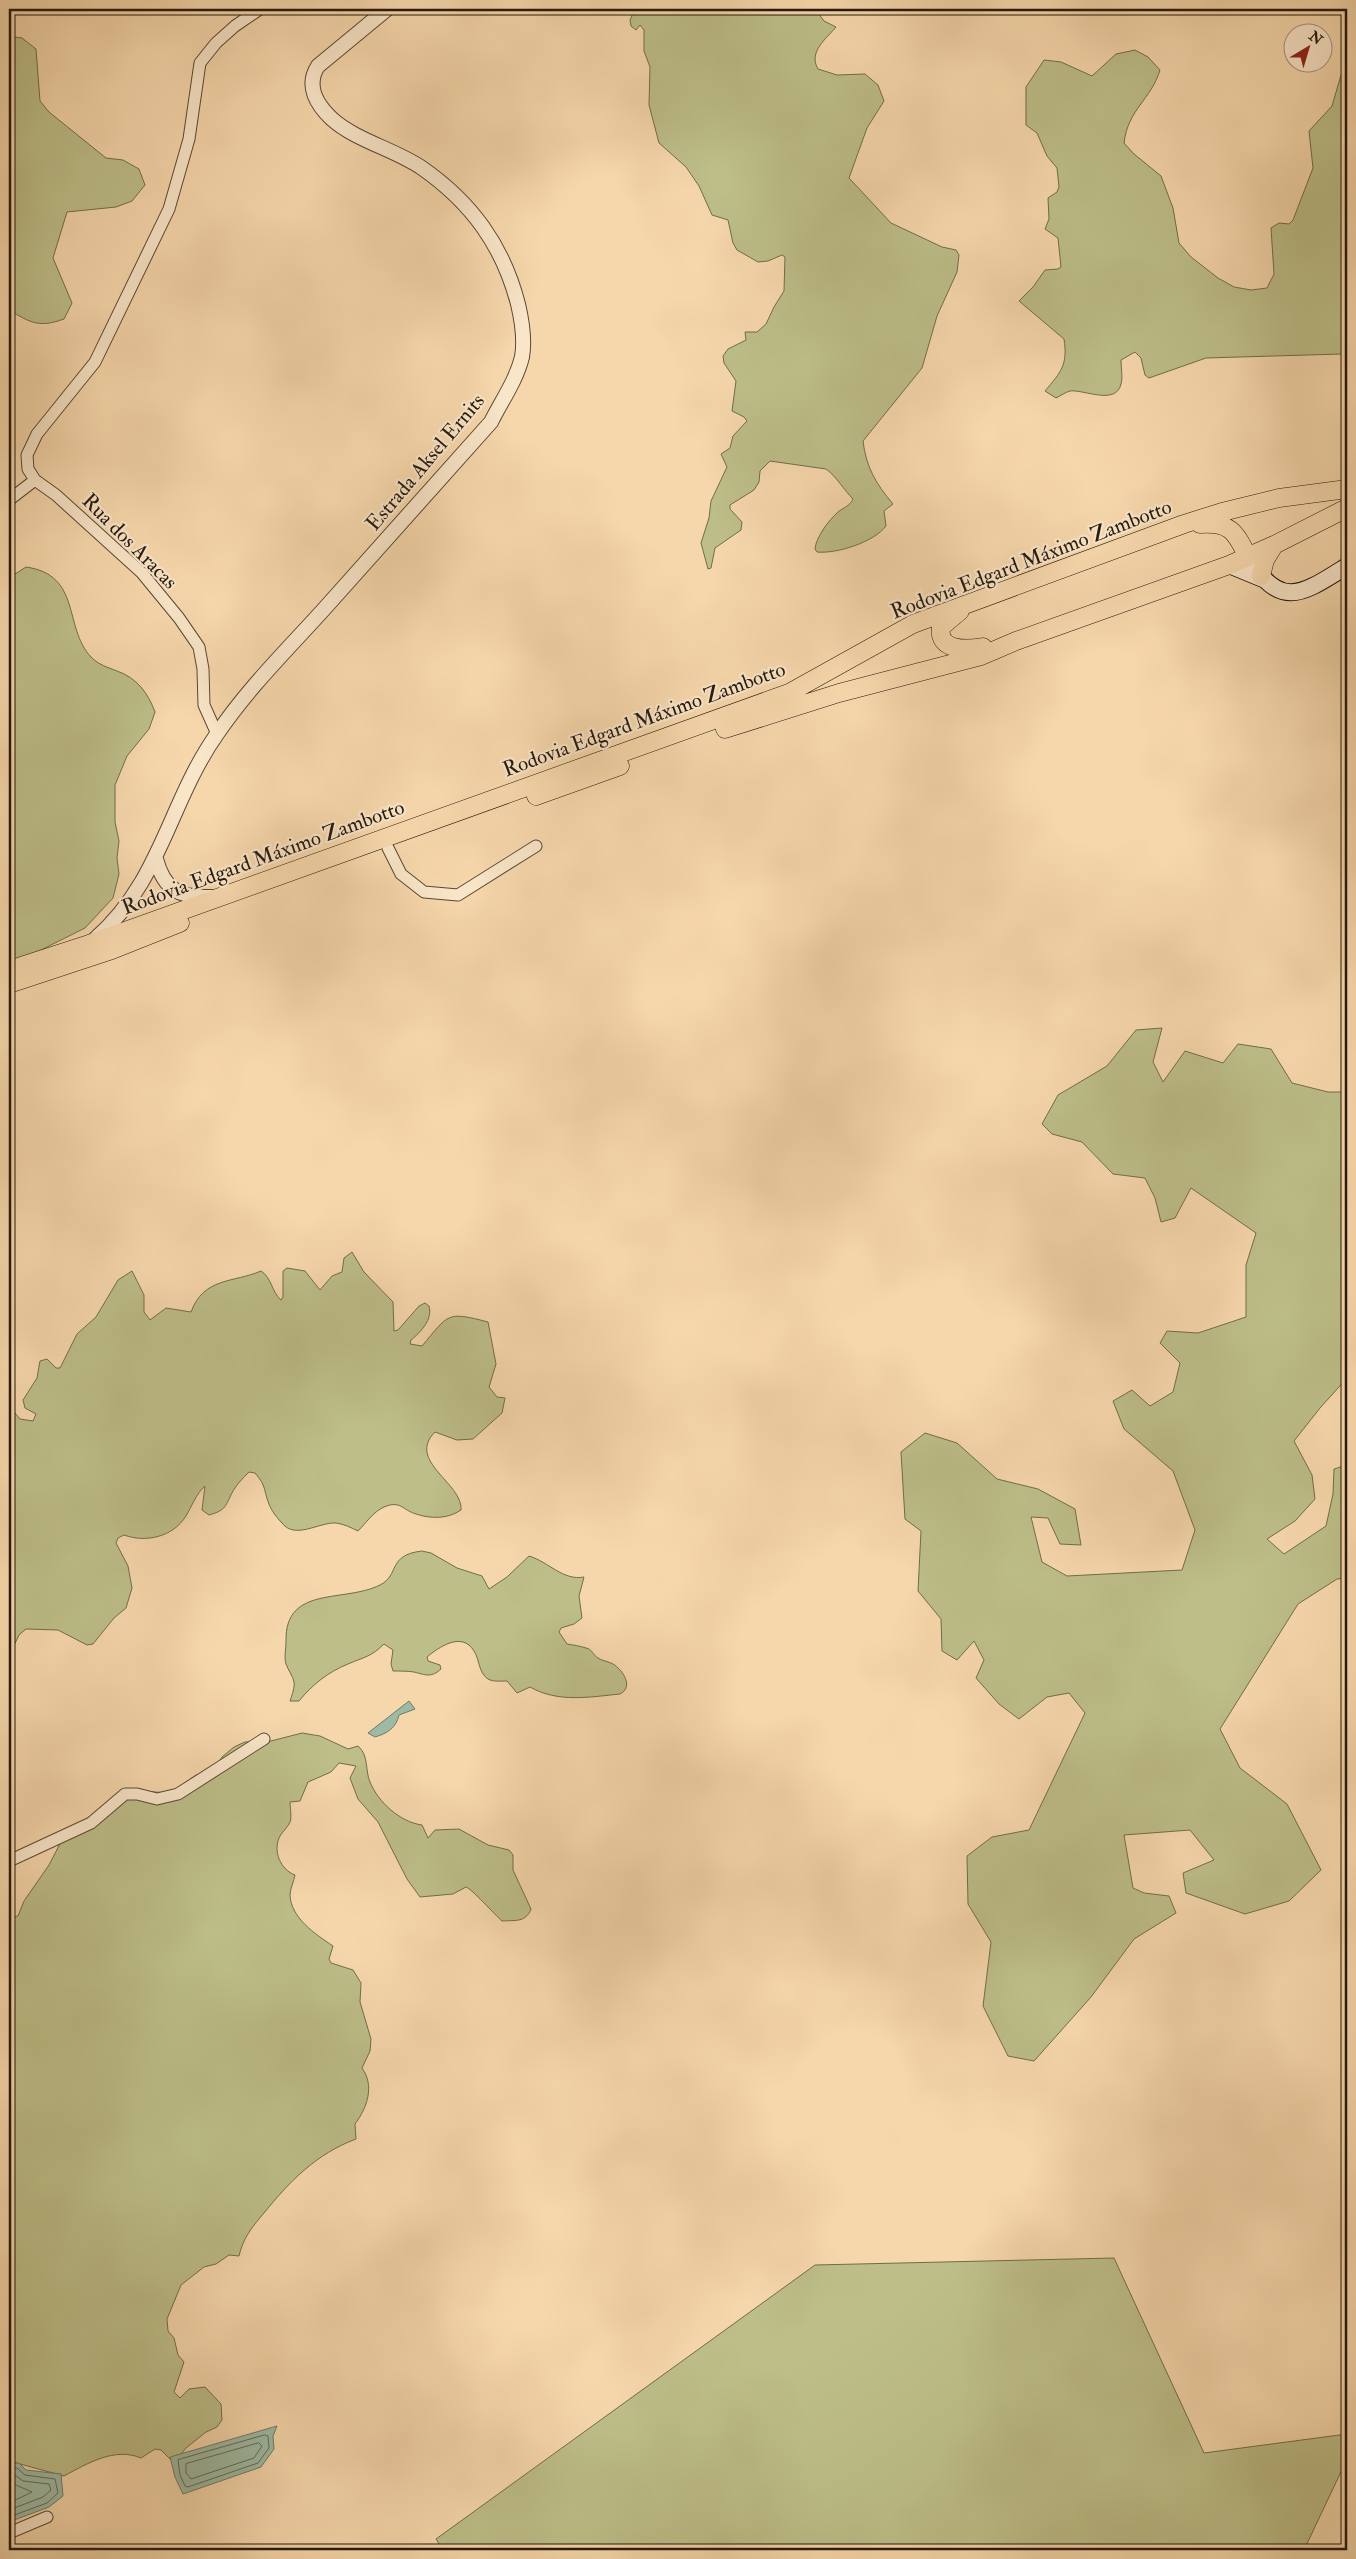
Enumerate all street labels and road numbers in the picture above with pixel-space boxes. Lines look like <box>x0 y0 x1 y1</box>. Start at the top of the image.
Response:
street label: Estrada Aksel Ernits <box>360 388 491 537</box>
street label: Rua dos Aracas <box>76 488 183 595</box>
street label: Rodovia Edgard Máximo Zambotto <box>887 493 1176 626</box>
street label: Rodovia Edgard Máximo Zambotto <box>499 656 789 783</box>
street label: Rodovia Edgard Máximo Zambotto <box>118 794 408 921</box>

